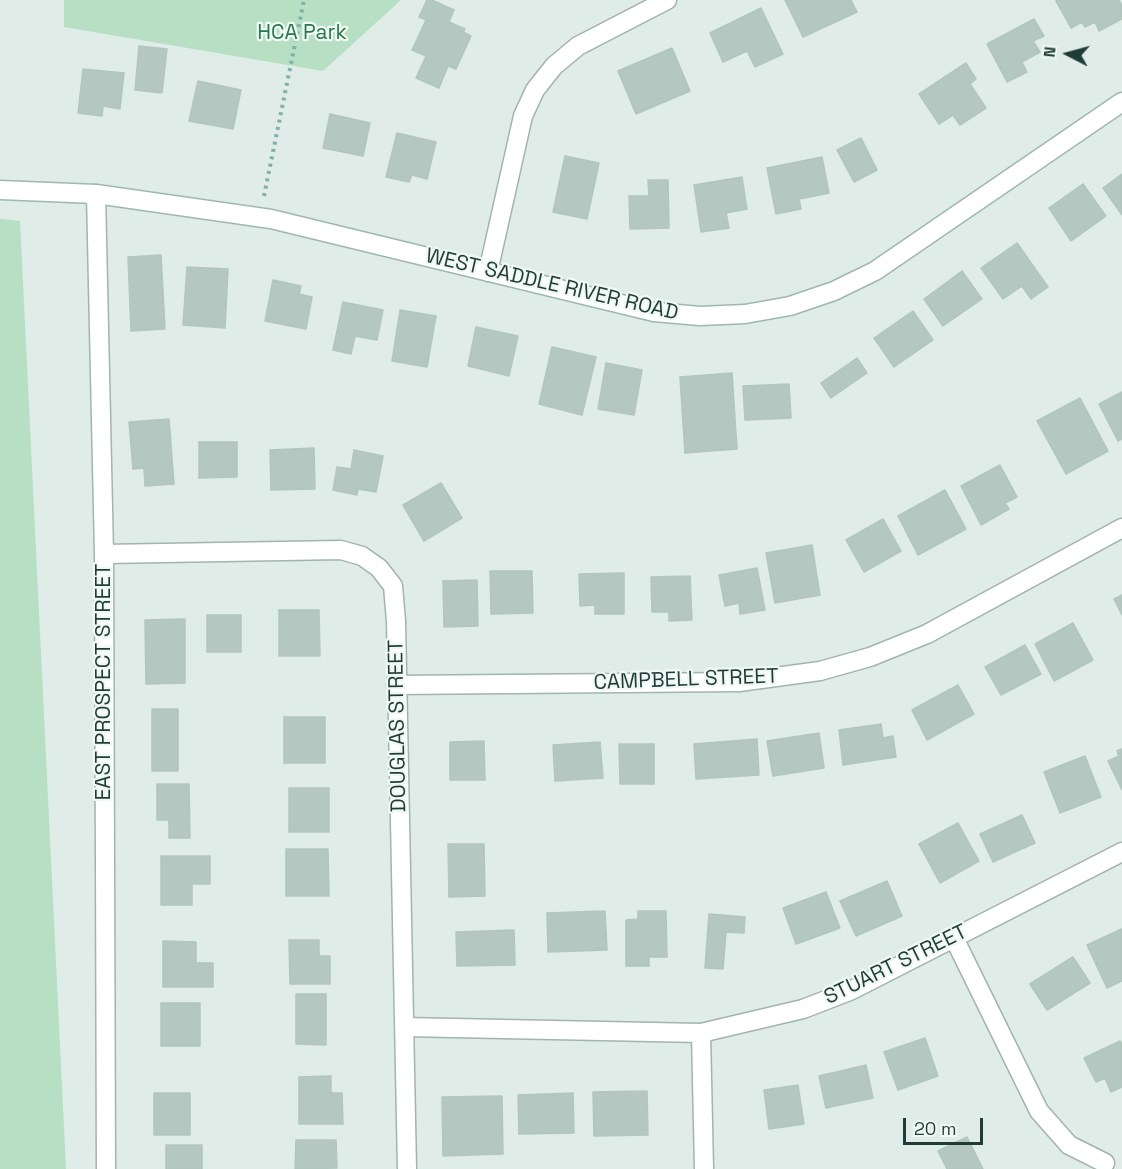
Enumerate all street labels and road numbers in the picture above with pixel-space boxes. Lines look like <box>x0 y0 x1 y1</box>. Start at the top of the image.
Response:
street label: WEST SADDLE RIVER ROAD <box>423 244 681 326</box>
street label: EAST PROSPECT STREET <box>91 564 117 800</box>
street label: DOUGLAS STREET <box>384 640 412 812</box>
street label: CAMPBELL STREET <box>593 664 779 696</box>
street label: STUART STREET <box>820 919 972 1011</box>

